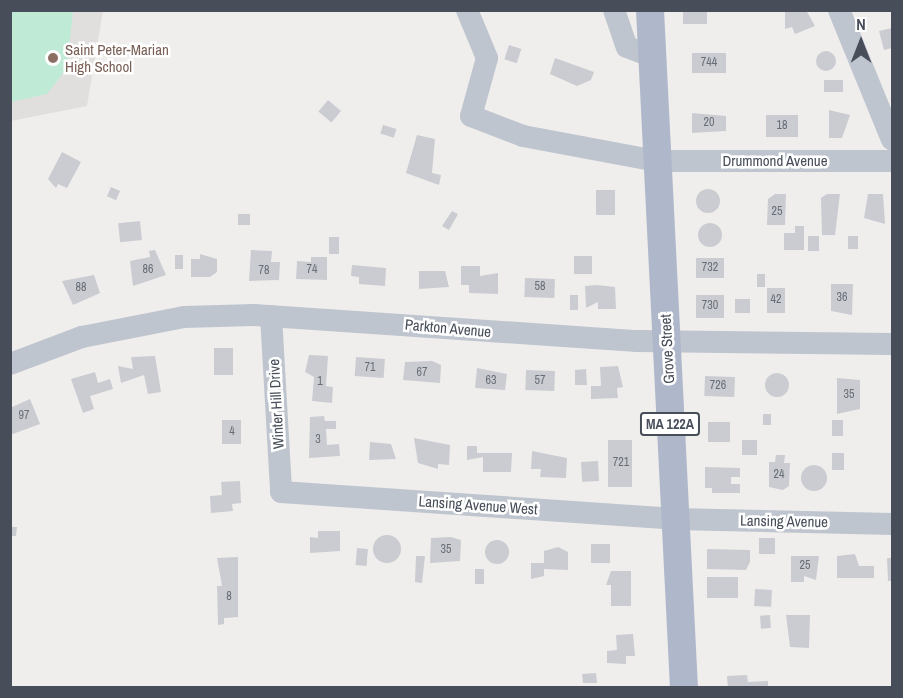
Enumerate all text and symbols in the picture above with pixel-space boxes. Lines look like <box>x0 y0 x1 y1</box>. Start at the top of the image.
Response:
north arrow <box>831 12 891 72</box>
text: N <box>856 13 866 35</box>
place label: Saint Peter-Marian High School <box>65 40 169 75</box>
marker: Saint Peter-Marian High School <box>46 51 60 65</box>
house number: 744 <box>701 56 717 70</box>
house number: 20 <box>704 116 714 130</box>
house number: 18 <box>777 119 787 133</box>
street label: Drummond Avenue <box>722 152 828 170</box>
house number: 25 <box>772 205 782 219</box>
house number: 732 <box>702 261 718 275</box>
house number: 86 <box>143 263 153 277</box>
house number: 74 <box>307 263 317 277</box>
house number: 78 <box>259 264 269 278</box>
house number: 58 <box>535 280 545 294</box>
house number: 88 <box>76 281 86 295</box>
house number: 36 <box>837 291 847 305</box>
house number: 42 <box>771 293 781 307</box>
house number: 730 <box>702 299 718 313</box>
street label: Grove Street <box>656 314 678 384</box>
street label: Parkton Avenue <box>404 315 492 341</box>
street label: Winter Hill Drive <box>265 358 287 450</box>
house number: 71 <box>365 361 375 375</box>
house number: 67 <box>417 366 427 380</box>
house number: 63 <box>486 374 496 388</box>
house number: 57 <box>535 374 545 388</box>
house number: 1 <box>317 375 323 389</box>
house number: 726 <box>710 379 726 393</box>
house number: 35 <box>844 388 854 402</box>
house number: 97 <box>19 409 29 423</box>
road number: MA 122A <box>638 413 702 435</box>
house number: 4 <box>229 425 235 439</box>
house number: 3 <box>315 433 321 447</box>
house number: 721 <box>613 456 629 470</box>
house number: 24 <box>774 468 784 482</box>
street label: Lansing Avenue West <box>418 492 538 518</box>
street label: Lansing Avenue <box>740 511 828 531</box>
house number: 35 <box>441 543 451 557</box>
house number: 25 <box>800 559 810 573</box>
house number: 8 <box>226 590 232 604</box>

